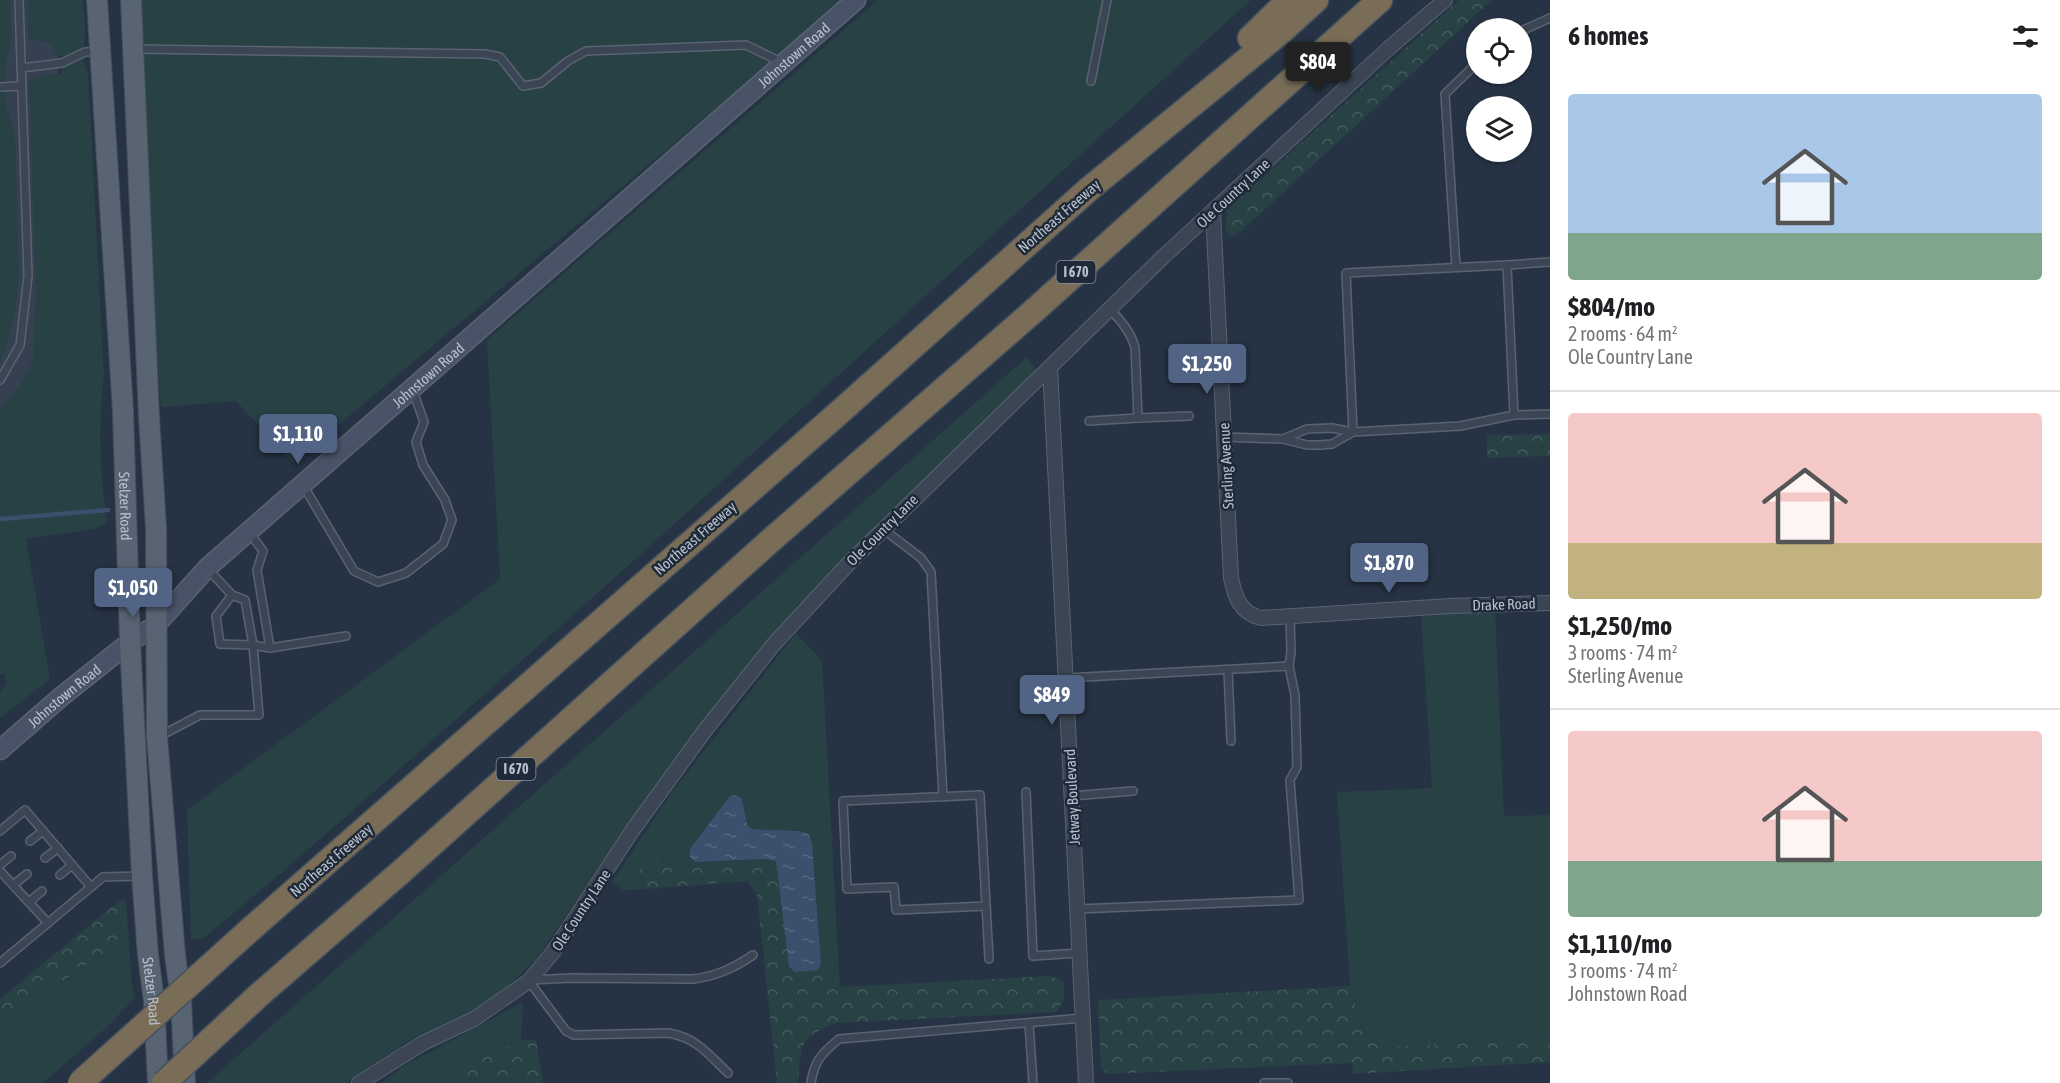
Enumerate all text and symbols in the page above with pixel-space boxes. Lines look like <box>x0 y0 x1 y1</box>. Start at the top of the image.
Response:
map controls <box>1466 18 1532 162</box>
button: locate <box>1466 18 1532 84</box>
street label: Johnstown Road <box>754 19 833 91</box>
icon: filters <box>2009 20 2042 53</box>
text: 6 homes <box>1568 21 1648 51</box>
pin: $804 <box>1282 42 1354 93</box>
text: $804 <box>1300 50 1336 73</box>
button: layers <box>1466 96 1532 162</box>
icon: home <box>1751 133 1859 241</box>
street label: Ole Country Lane <box>1193 155 1273 231</box>
street label: Northeast Freeway <box>1015 176 1103 256</box>
road number: I 670 <box>1056 261 1096 283</box>
text: $804/mo <box>1568 292 1655 322</box>
text: 2 rooms · 64 m² <box>1568 322 1678 345</box>
street label: Johnstown Road <box>388 339 467 411</box>
pin: $1,250 <box>1158 344 1256 395</box>
text: Ole Country Lane <box>1568 345 1693 368</box>
text: $1,250 <box>1182 352 1232 375</box>
pin: $1,110 <box>249 414 347 465</box>
text: $1,110 <box>273 422 323 445</box>
street label: Sterling Avenue <box>1215 422 1237 510</box>
icon: home <box>1751 452 1859 560</box>
street label: Stelzer Road <box>116 472 135 541</box>
street label: Ole Country Lane <box>843 491 921 569</box>
street label: Northeast Freeway <box>651 498 739 578</box>
pin: $1,870 <box>1340 543 1438 594</box>
text: $1,870 <box>1364 551 1414 574</box>
pin: $1,050 <box>84 568 182 619</box>
text: $1,050 <box>108 576 158 599</box>
street label: Drake Road <box>1472 594 1536 614</box>
text: $1,250/mo <box>1568 611 1672 641</box>
text: 3 rooms · 74 m² <box>1568 641 1678 664</box>
street label: Johnstown Road <box>24 660 104 731</box>
text: Sterling Avenue <box>1568 664 1683 687</box>
pin: $849 <box>1016 675 1088 726</box>
text: $849 <box>1034 683 1070 706</box>
street label: Jetway Boulevard <box>1061 748 1083 846</box>
road number: I 670 <box>496 758 536 780</box>
icon: home <box>1751 770 1859 878</box>
street label: Northeast Freeway <box>287 820 375 900</box>
street label: Ole Country Lane <box>548 866 614 954</box>
text: $1,110/mo <box>1568 929 1672 959</box>
street label: Stelzer Road <box>140 956 164 1026</box>
text: 3 rooms · 74 m² <box>1568 959 1678 982</box>
text: Johnstown Road <box>1568 982 1688 1005</box>

